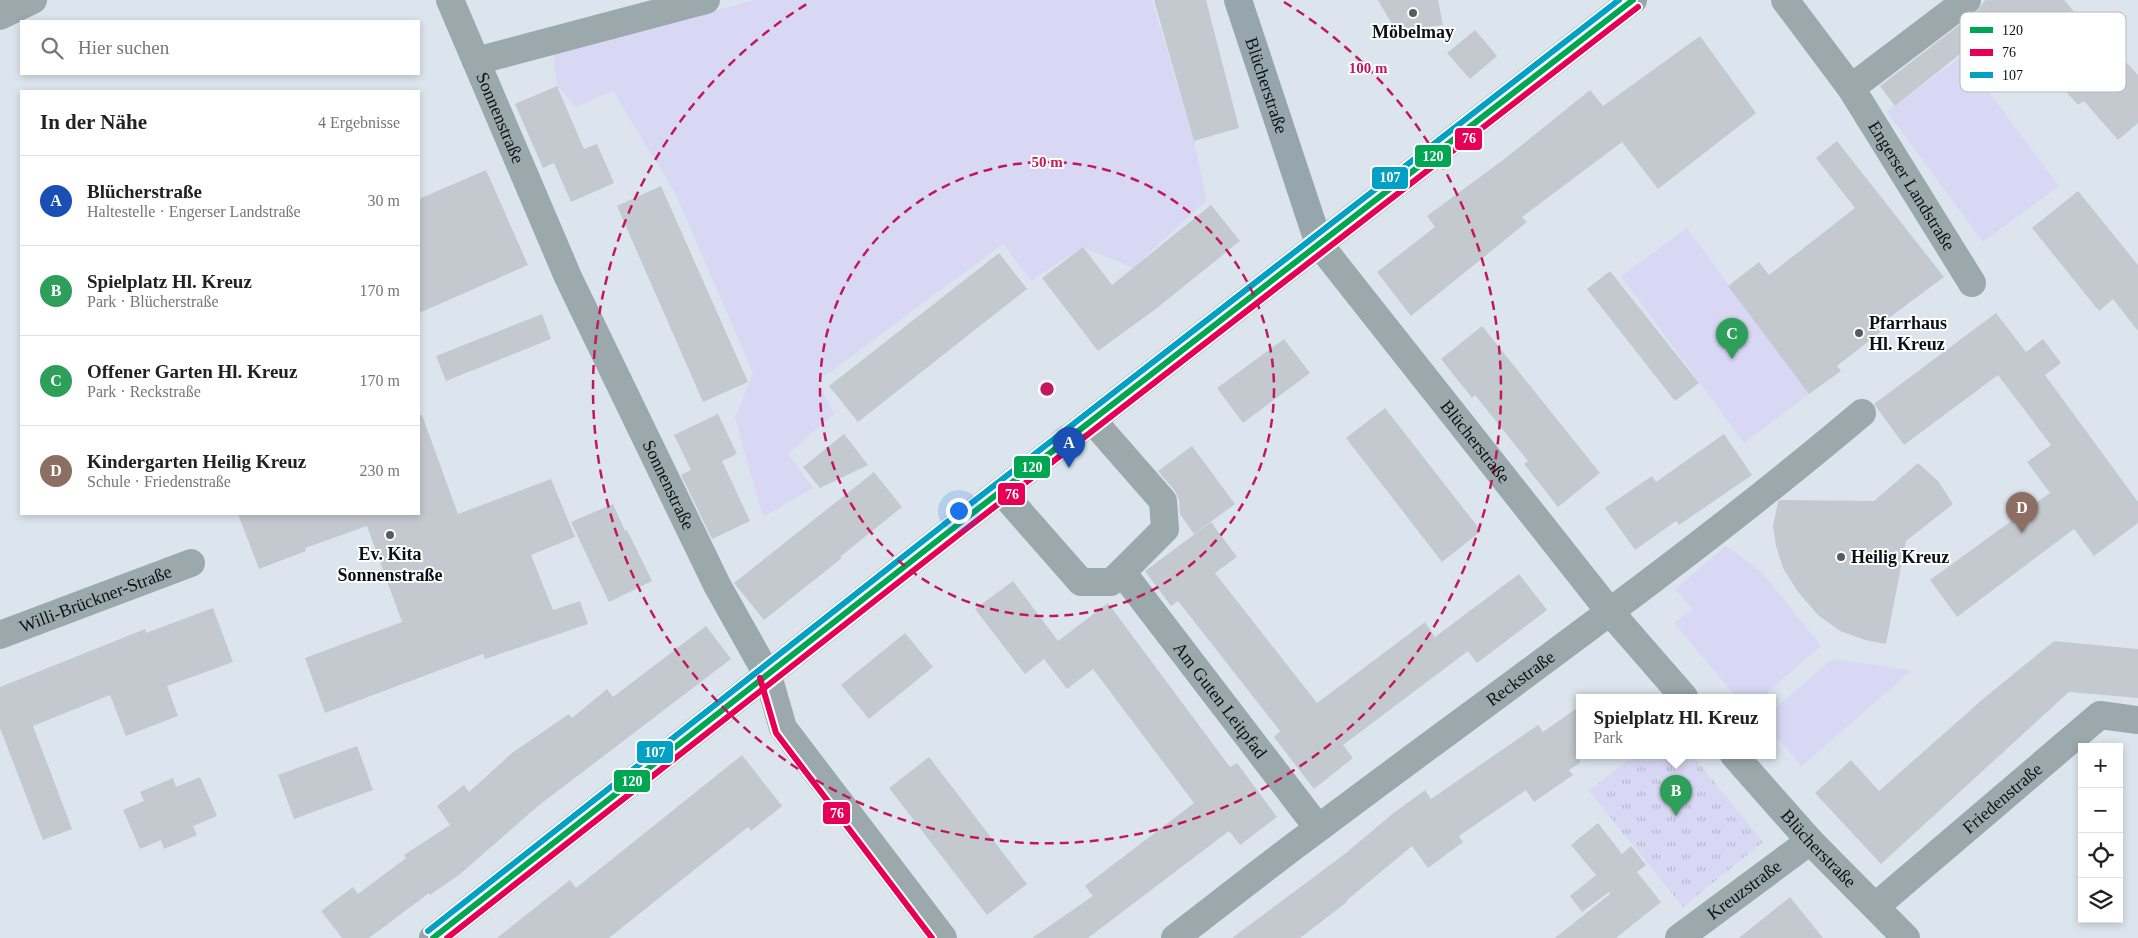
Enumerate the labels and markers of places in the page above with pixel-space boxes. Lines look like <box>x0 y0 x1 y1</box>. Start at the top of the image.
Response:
marker: Möbelmay <box>1407 7 1419 19</box>
place label: Möbelmay <box>1372 22 1454 42</box>
place label: Pfarrhaus Hl. Kreuz <box>1869 313 1947 354</box>
pin: C <box>1716 318 1748 359</box>
marker: Pfarrhaus Hl. Kreuz <box>1853 327 1865 339</box>
centre of rings <box>1038 380 1056 398</box>
pin: A <box>1053 427 1085 468</box>
pin: D <box>2006 492 2038 533</box>
marker: Ev. Kita Sonnenstraße <box>384 529 396 541</box>
place label: Ev. Kita Sonnenstraße <box>337 544 443 585</box>
place label: Heilig Kreuz <box>1851 547 1949 567</box>
marker: Heilig Kreuz <box>1835 551 1847 563</box>
pin: B <box>1660 775 1692 816</box>

